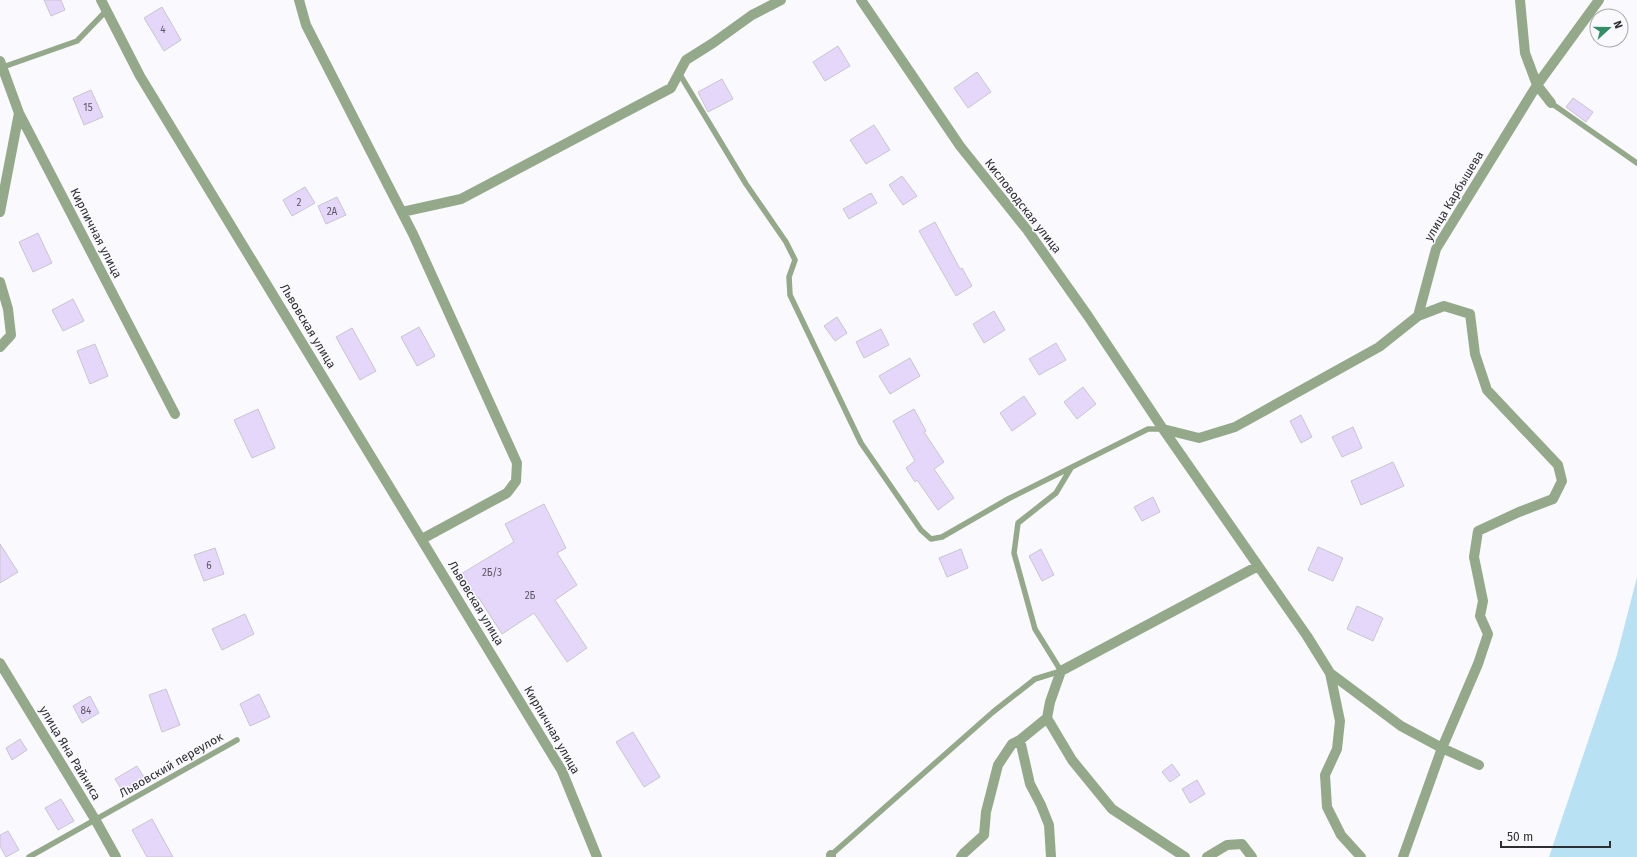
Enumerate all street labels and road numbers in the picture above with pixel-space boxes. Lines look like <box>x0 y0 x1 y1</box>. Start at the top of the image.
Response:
street label: улица Карбышева <box>1422 149 1486 243</box>
street label: Кисловодская улица <box>982 156 1064 256</box>
street label: Кирпичная улица <box>67 186 125 280</box>
street label: Львовская улица <box>277 281 339 371</box>
street label: Львовская улица <box>445 558 507 648</box>
street label: Кирпичная улица <box>521 684 583 776</box>
street label: улица Яна Райниса <box>36 703 104 803</box>
street label: Львовский переулок <box>117 729 226 800</box>

